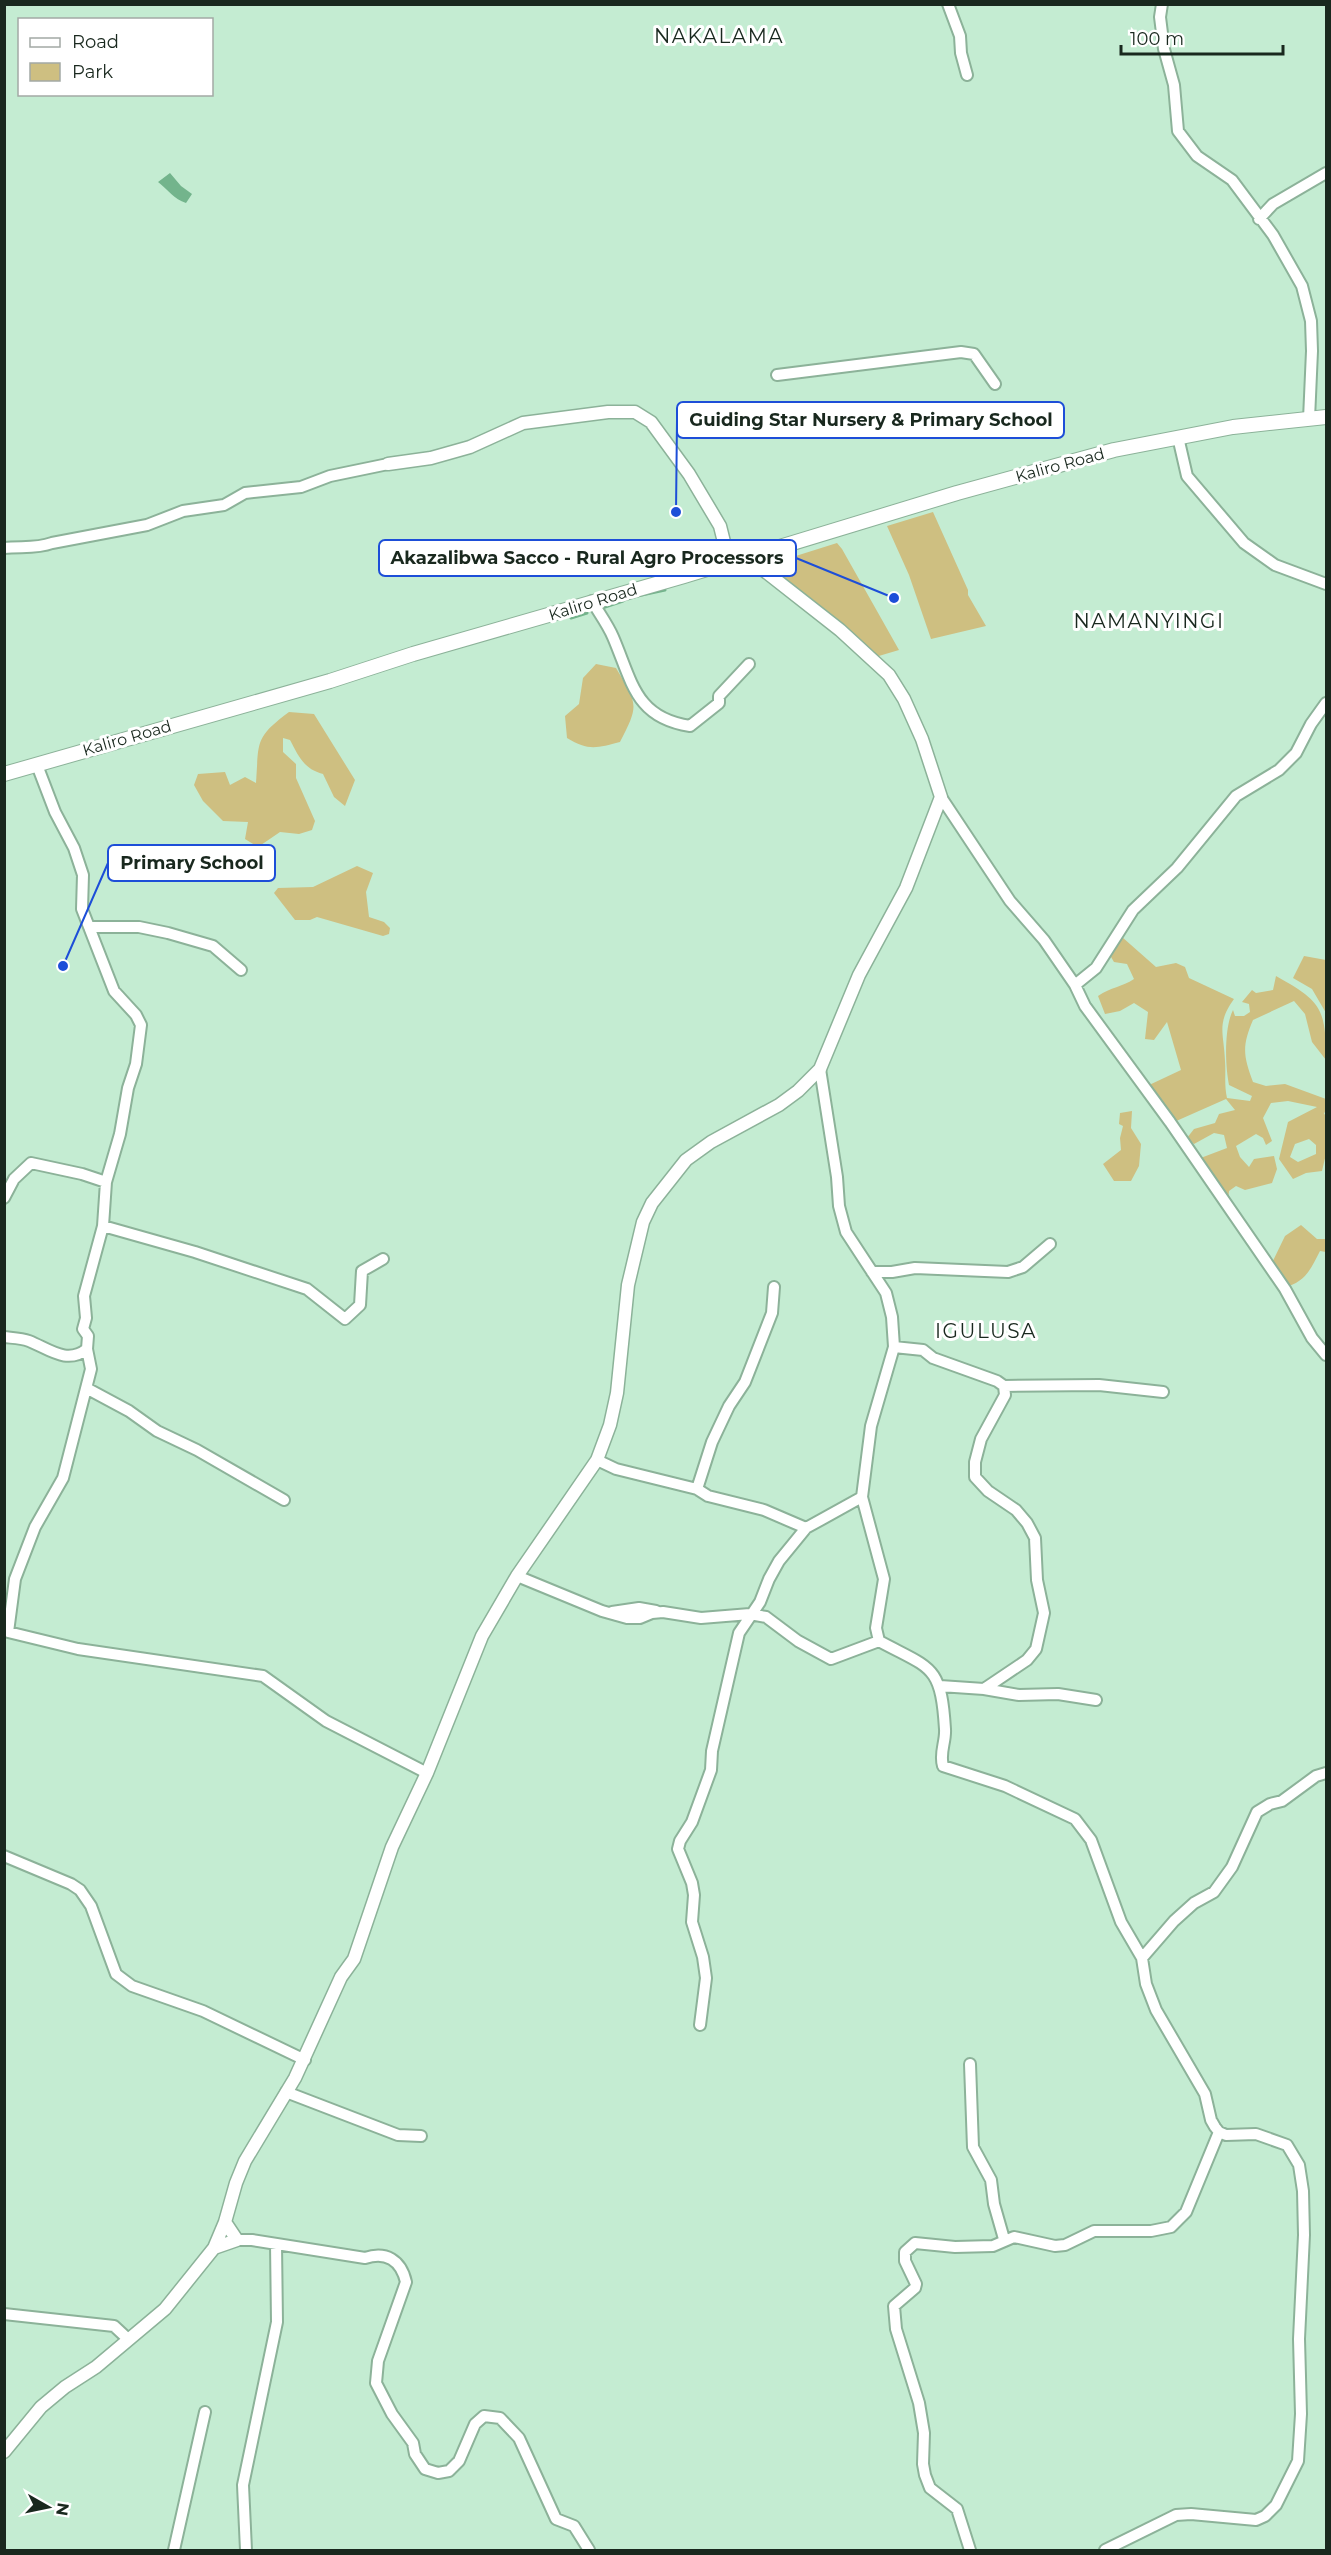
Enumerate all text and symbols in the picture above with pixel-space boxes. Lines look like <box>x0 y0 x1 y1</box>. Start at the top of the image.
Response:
legend <box>18 18 213 96</box>
scale bar <box>1121 18 1283 56</box>
district label: NAKALAMA <box>654 24 784 48</box>
text: 100 m <box>1130 28 1184 50</box>
text: Road <box>72 31 119 53</box>
text: Park <box>72 61 113 83</box>
callout: Guiding Star Nursery & Primary School <box>677 402 1064 438</box>
text: Guiding Star Nursery & Primary School <box>689 409 1053 431</box>
street label: Kaliro Road <box>1013 444 1107 486</box>
callout: Akazalibwa Sacco - Rural Agro Processors <box>379 540 796 576</box>
text: Akazalibwa Sacco - Rural Agro Processors <box>389 547 784 569</box>
street label: Kaliro Road <box>546 580 640 624</box>
district label: NAMANYINGI <box>1073 609 1225 633</box>
street label: Kaliro Road <box>80 716 174 760</box>
callout: Primary School <box>108 845 275 881</box>
text: Primary School <box>120 852 264 874</box>
district label: IGULUSA <box>935 1319 1037 1343</box>
north arrow <box>18 2477 78 2537</box>
text: N <box>52 2501 73 2517</box>

